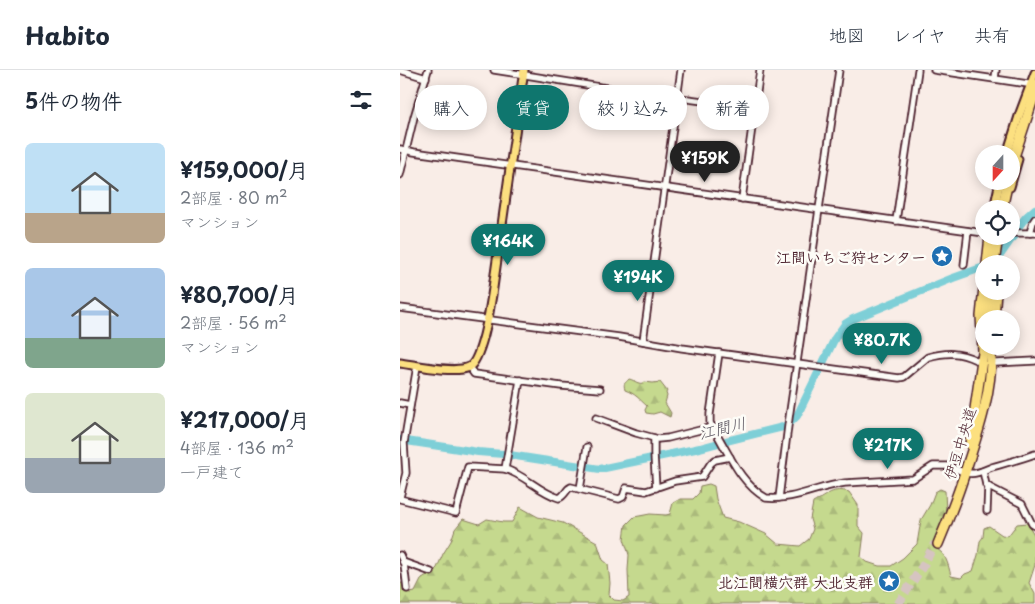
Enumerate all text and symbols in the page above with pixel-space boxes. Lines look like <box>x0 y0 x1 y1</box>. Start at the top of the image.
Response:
text: Habito <box>25 17 110 53</box>
text: 地図 <box>829 21 865 48</box>
text: レイヤ <box>893 21 946 48</box>
text: 共有 <box>974 21 1010 48</box>
text: 5件の物件 <box>25 84 122 116</box>
chip: 購入 <box>415 85 487 130</box>
chip: 賃貸 <box>497 85 569 130</box>
chip: 絞り込み <box>579 85 687 130</box>
chip: 新着 <box>697 85 769 130</box>
icon: filters <box>347 86 375 114</box>
pin: ¥159K <box>670 140 740 183</box>
text: ¥159K <box>681 145 729 169</box>
north arrow <box>975 145 1020 190</box>
map controls <box>975 145 1020 355</box>
text: ¥159,000/月 <box>180 153 308 185</box>
icon: home <box>65 163 125 223</box>
text: 2部屋 · 80 m² <box>180 185 287 209</box>
button: locate <box>975 200 1020 245</box>
text: マンション <box>180 209 259 233</box>
pin: ¥164K <box>473 224 543 266</box>
text: ¥164K <box>482 228 534 252</box>
place icon: 江間いちご狩センター <box>930 244 954 268</box>
place label: 江間いちご狩センター <box>776 245 926 268</box>
button: + <box>975 255 1020 300</box>
pin: ¥194K <box>603 260 673 302</box>
text: ¥194K <box>613 264 663 288</box>
text: ¥80,700/月 <box>180 278 299 310</box>
icon: home <box>65 288 125 348</box>
text: 2部屋 · 56 m² <box>180 310 287 334</box>
button: − <box>975 310 1020 355</box>
pin: ¥80.7K <box>841 322 923 365</box>
text: ¥80.7K <box>854 327 910 351</box>
text: マンション <box>180 334 259 358</box>
text: ¥217,000/月 <box>180 403 310 435</box>
street label: 伊豆中央道 <box>937 404 981 482</box>
water label: 江間川 <box>696 410 748 444</box>
icon: home <box>65 413 125 473</box>
pin: ¥217K <box>853 428 923 470</box>
text: ¥217K <box>864 432 912 456</box>
text: 4部屋 · 136 m² <box>180 435 294 459</box>
text: 一戸建て <box>180 459 244 483</box>
place icon: 北江間横穴群 大北支群 <box>877 569 901 593</box>
place label: 北江間横穴群 大北支群 <box>718 570 873 593</box>

